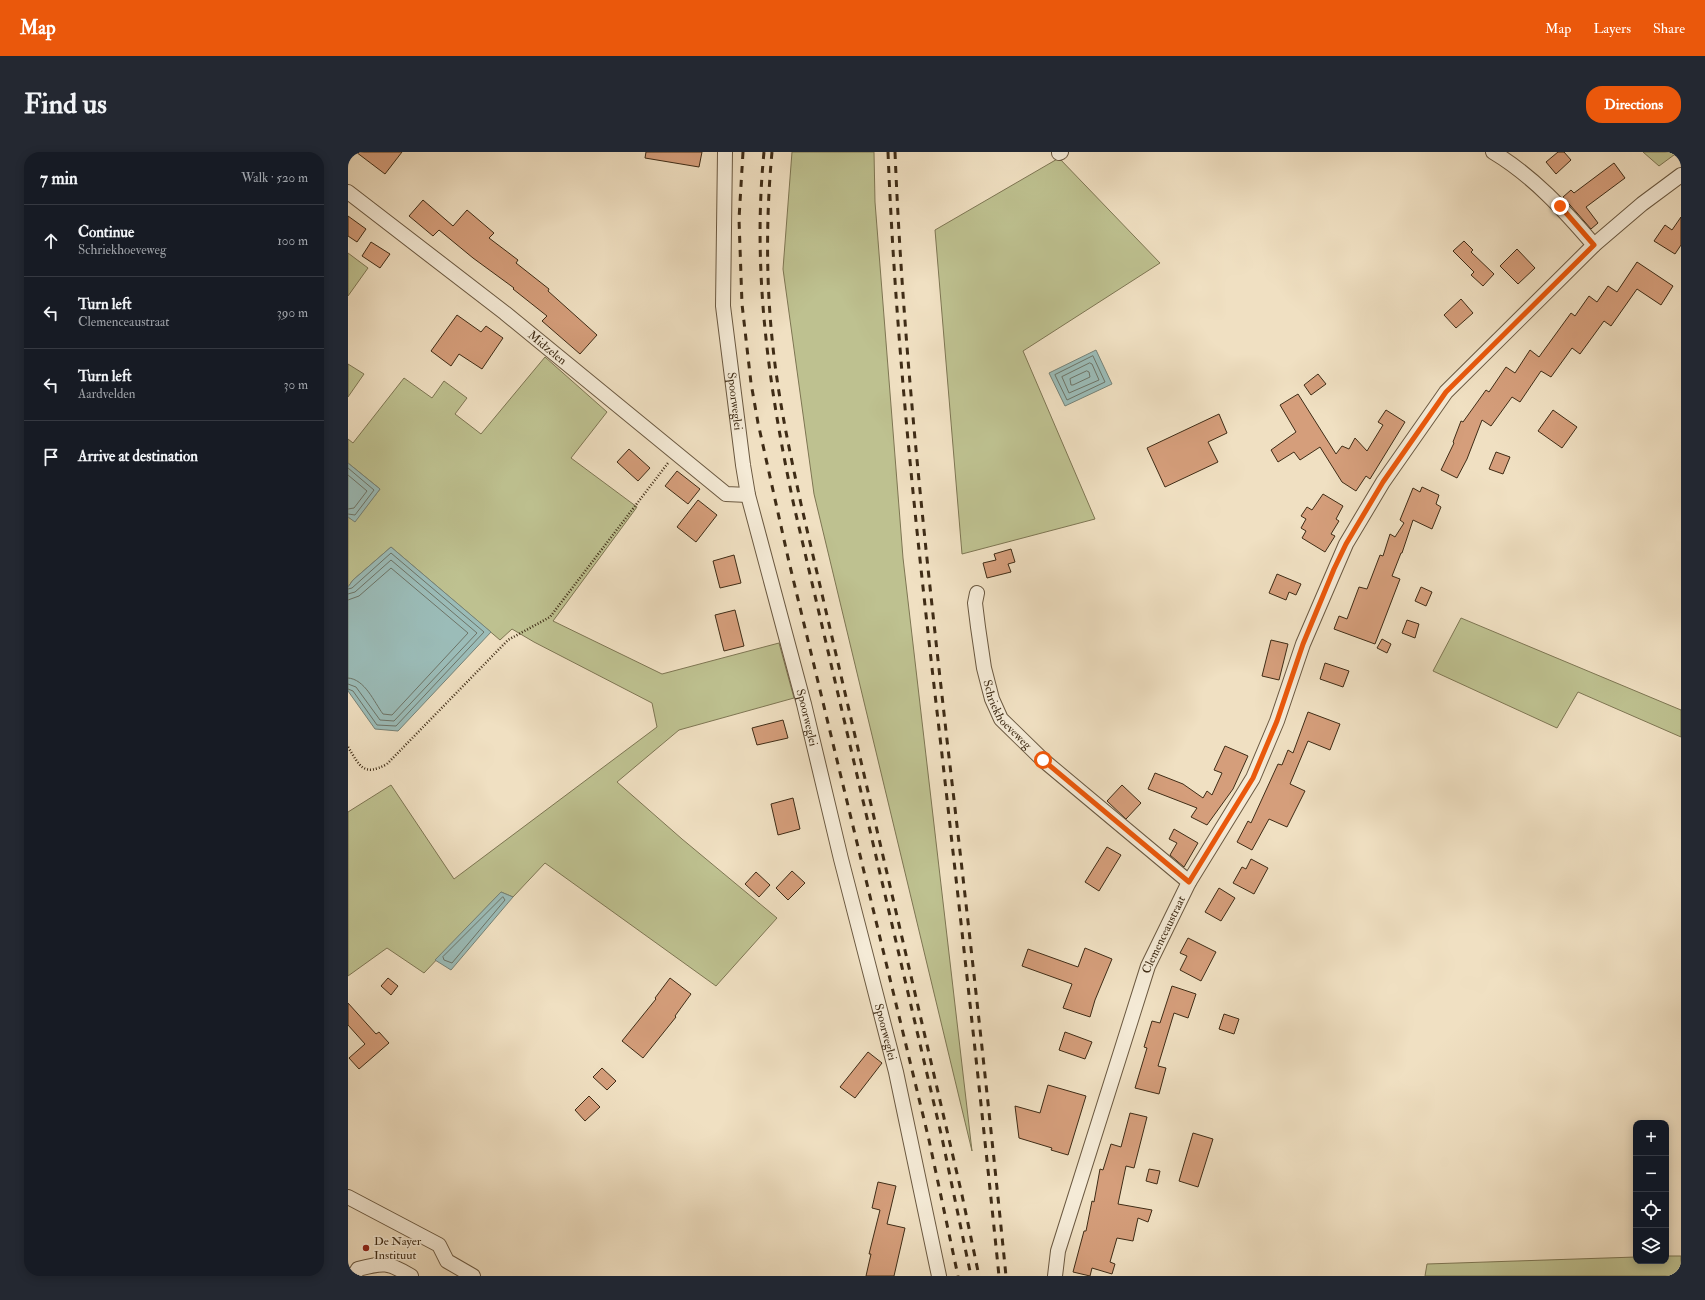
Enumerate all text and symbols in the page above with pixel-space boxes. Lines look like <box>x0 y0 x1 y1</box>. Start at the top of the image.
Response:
text: Map <box>20 16 56 40</box>
text: Map <box>1545 20 1571 37</box>
text: Layers <box>1593 20 1631 37</box>
text: Share <box>1653 20 1685 37</box>
button: Directions <box>1586 86 1681 123</box>
text: Find us <box>24 87 107 122</box>
text: 7 min <box>40 168 78 189</box>
text: Walk · 520 m <box>241 170 308 186</box>
route end <box>1551 197 1569 215</box>
text: Continue <box>78 223 134 242</box>
icon: ahead <box>40 230 62 252</box>
text: 100 m <box>277 233 308 249</box>
text: Schriekhoeveweg <box>78 242 166 258</box>
text: Turn left <box>78 295 132 314</box>
icon: left <box>40 302 62 324</box>
text: 390 m <box>277 305 308 321</box>
text: Clemenceaustraat <box>78 314 170 330</box>
street label: Midzelen <box>525 327 570 368</box>
text: Turn left <box>78 367 132 386</box>
street label: Spoorweglei <box>724 371 746 431</box>
icon: left <box>40 374 62 396</box>
text: 30 m <box>284 377 308 393</box>
text: Aardvelden <box>78 386 136 402</box>
icon: arrive <box>40 446 62 468</box>
text: Arrive at destination <box>78 447 198 466</box>
street label: Schriekhoeveweg <box>980 678 1036 753</box>
street label: Spoorweglei <box>793 687 821 748</box>
route start <box>1034 751 1052 769</box>
street label: Clemenceaustraat <box>1139 893 1189 975</box>
street label: Spoorweglei <box>871 1002 900 1062</box>
map controls <box>1633 1120 1669 1264</box>
button: + <box>1633 1120 1669 1156</box>
button: − <box>1633 1156 1669 1192</box>
button: locate <box>1633 1192 1669 1228</box>
button: layers <box>1633 1228 1669 1264</box>
place label: De Nayer Instituut <box>374 1234 422 1263</box>
marker: De Nayer Instituut <box>361 1243 371 1253</box>

